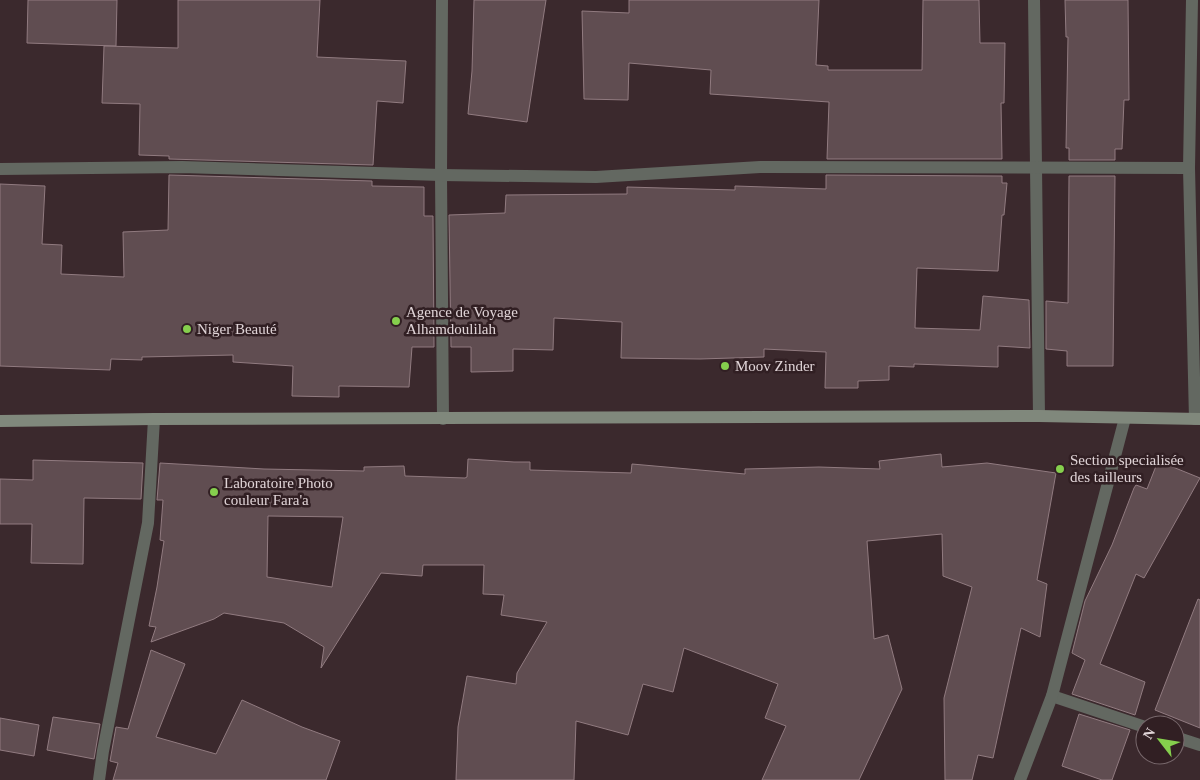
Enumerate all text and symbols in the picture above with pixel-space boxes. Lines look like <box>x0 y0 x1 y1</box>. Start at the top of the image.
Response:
place label: Agence de Voyage Alhamdoulilah <box>406 304 518 337</box>
marker: Agence de Voyage Alhamdoulilah <box>390 315 402 327</box>
place label: Niger Beauté <box>197 321 277 337</box>
marker: Niger Beauté <box>181 323 193 335</box>
place label: Moov Zinder <box>735 358 815 374</box>
marker: Moov Zinder <box>719 360 731 372</box>
place label: Section specialisée des tailleurs <box>1070 452 1184 485</box>
marker: Section specialisée des tailleurs <box>1054 463 1066 475</box>
place label: Laboratoire Photo couleur Fara'a <box>224 475 333 508</box>
marker: Laboratoire Photo couleur Fara'a <box>208 486 220 498</box>
north arrow <box>1135 715 1185 765</box>
text: N <box>1140 725 1158 742</box>

